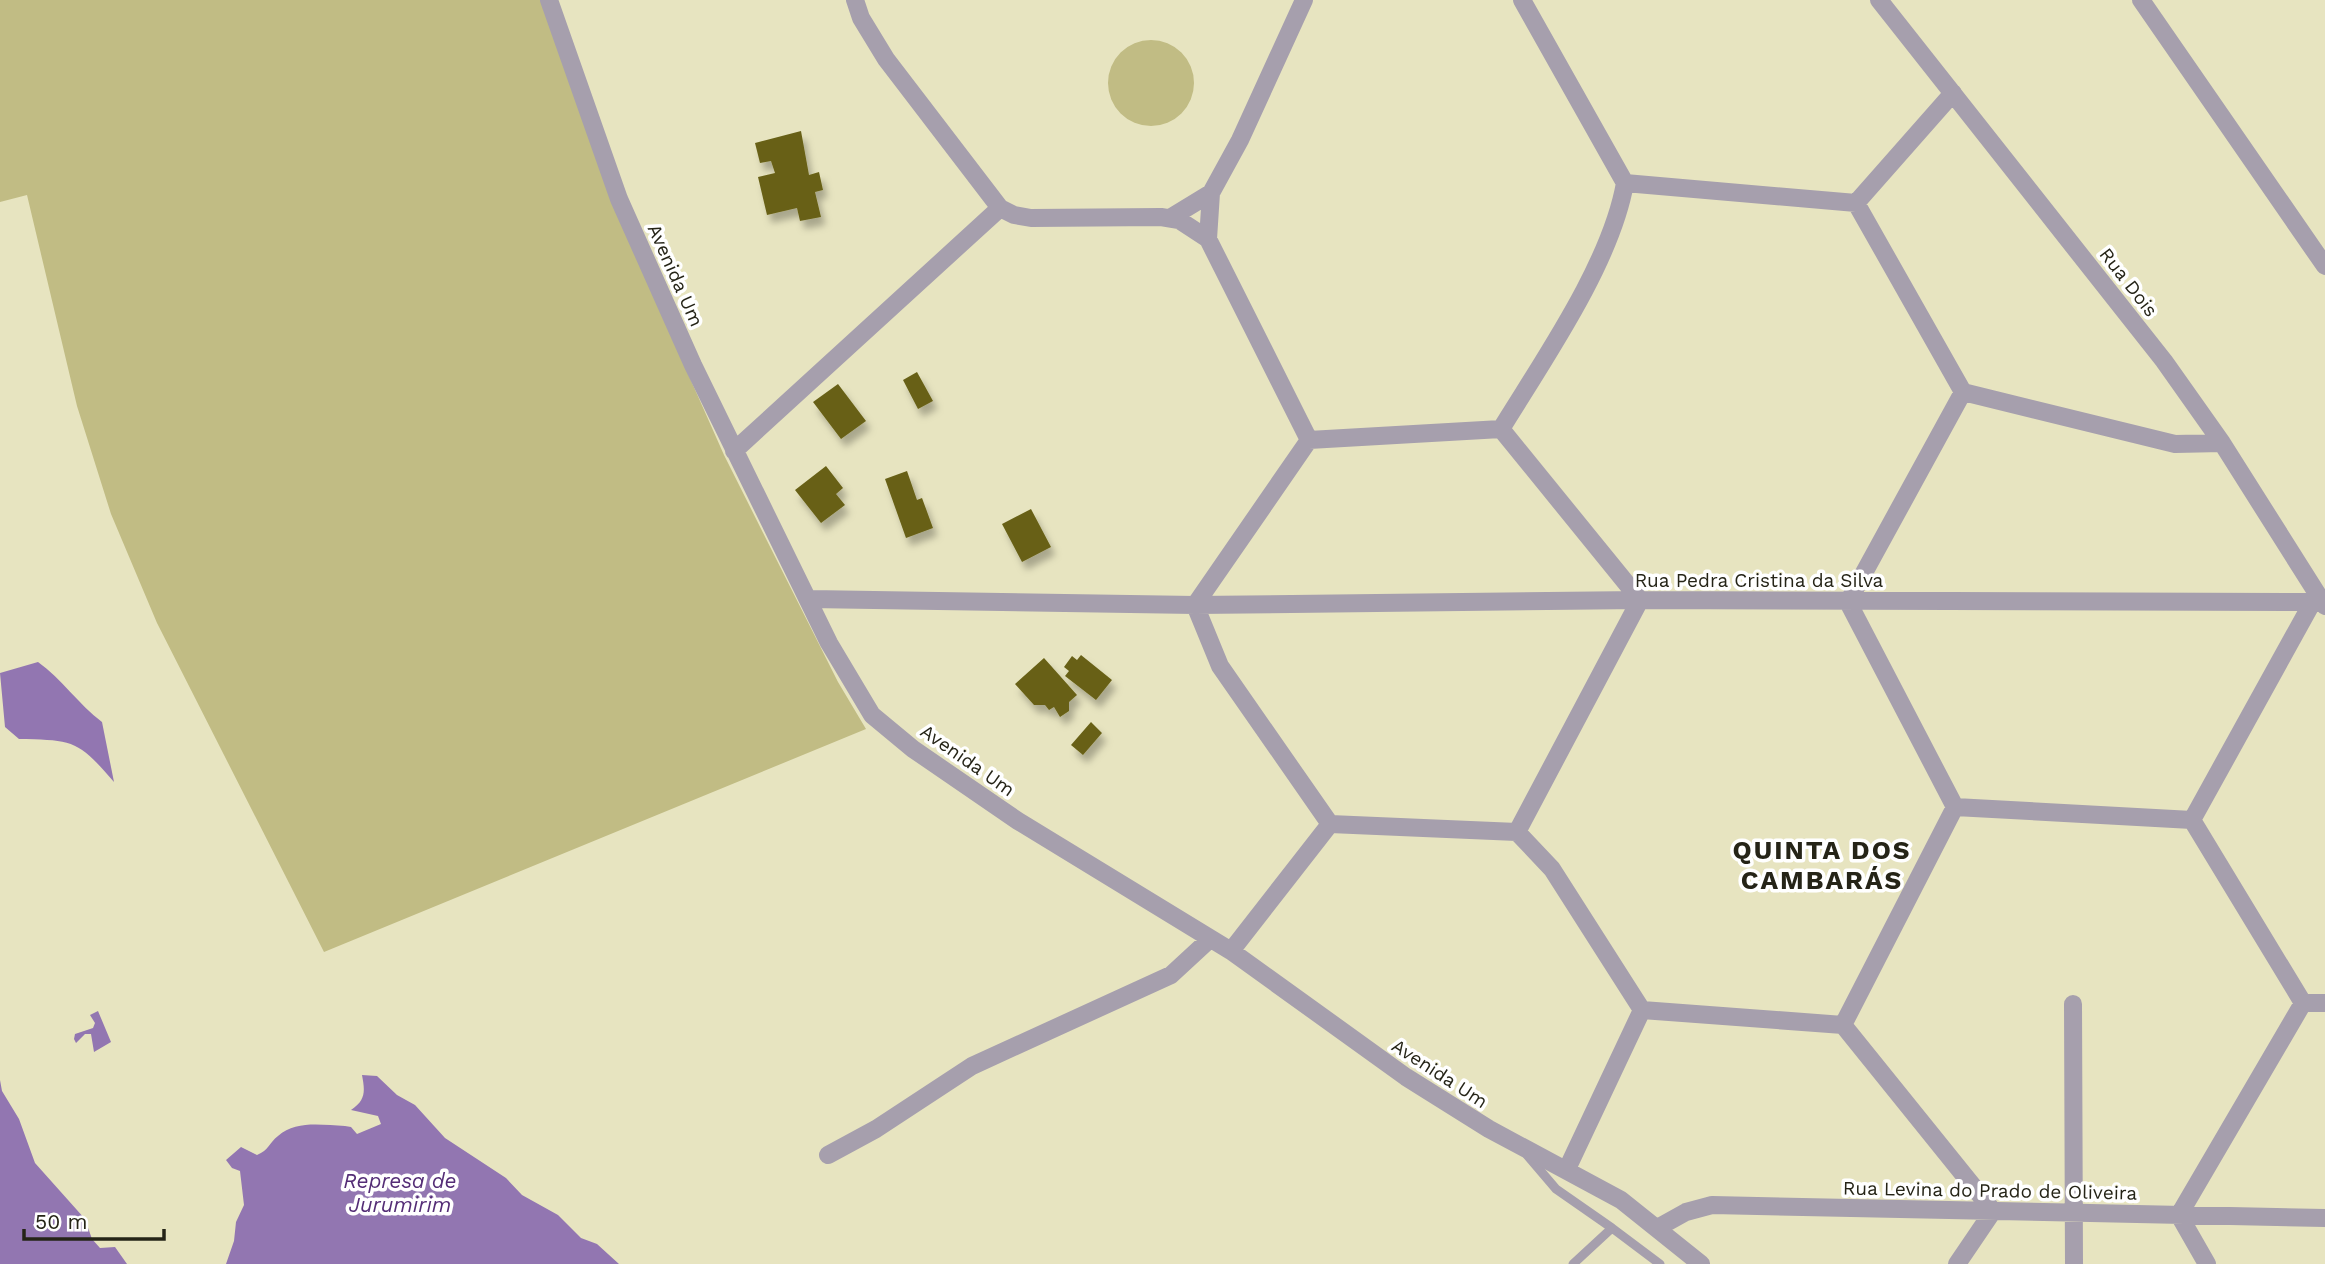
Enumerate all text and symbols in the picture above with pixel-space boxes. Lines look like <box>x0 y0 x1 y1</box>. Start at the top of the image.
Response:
street label: Avenida Um <box>643 220 708 330</box>
street label: Rua Dois <box>2095 243 2163 321</box>
street label: Rua Pedra Cristina da Silva <box>1635 569 1884 592</box>
street label: Avenida Um <box>916 720 1019 801</box>
district label: QUINTA DOS CAMBARÁS <box>1733 835 1911 895</box>
street label: Avenida Um <box>1387 1034 1492 1113</box>
water label: Represa de Jurumirim <box>343 1168 457 1217</box>
street label: Rua Levina do Prado de Oliveira <box>1843 1176 2138 1205</box>
scale bar <box>24 1198 164 1242</box>
text: 50 m <box>35 1209 87 1234</box>

